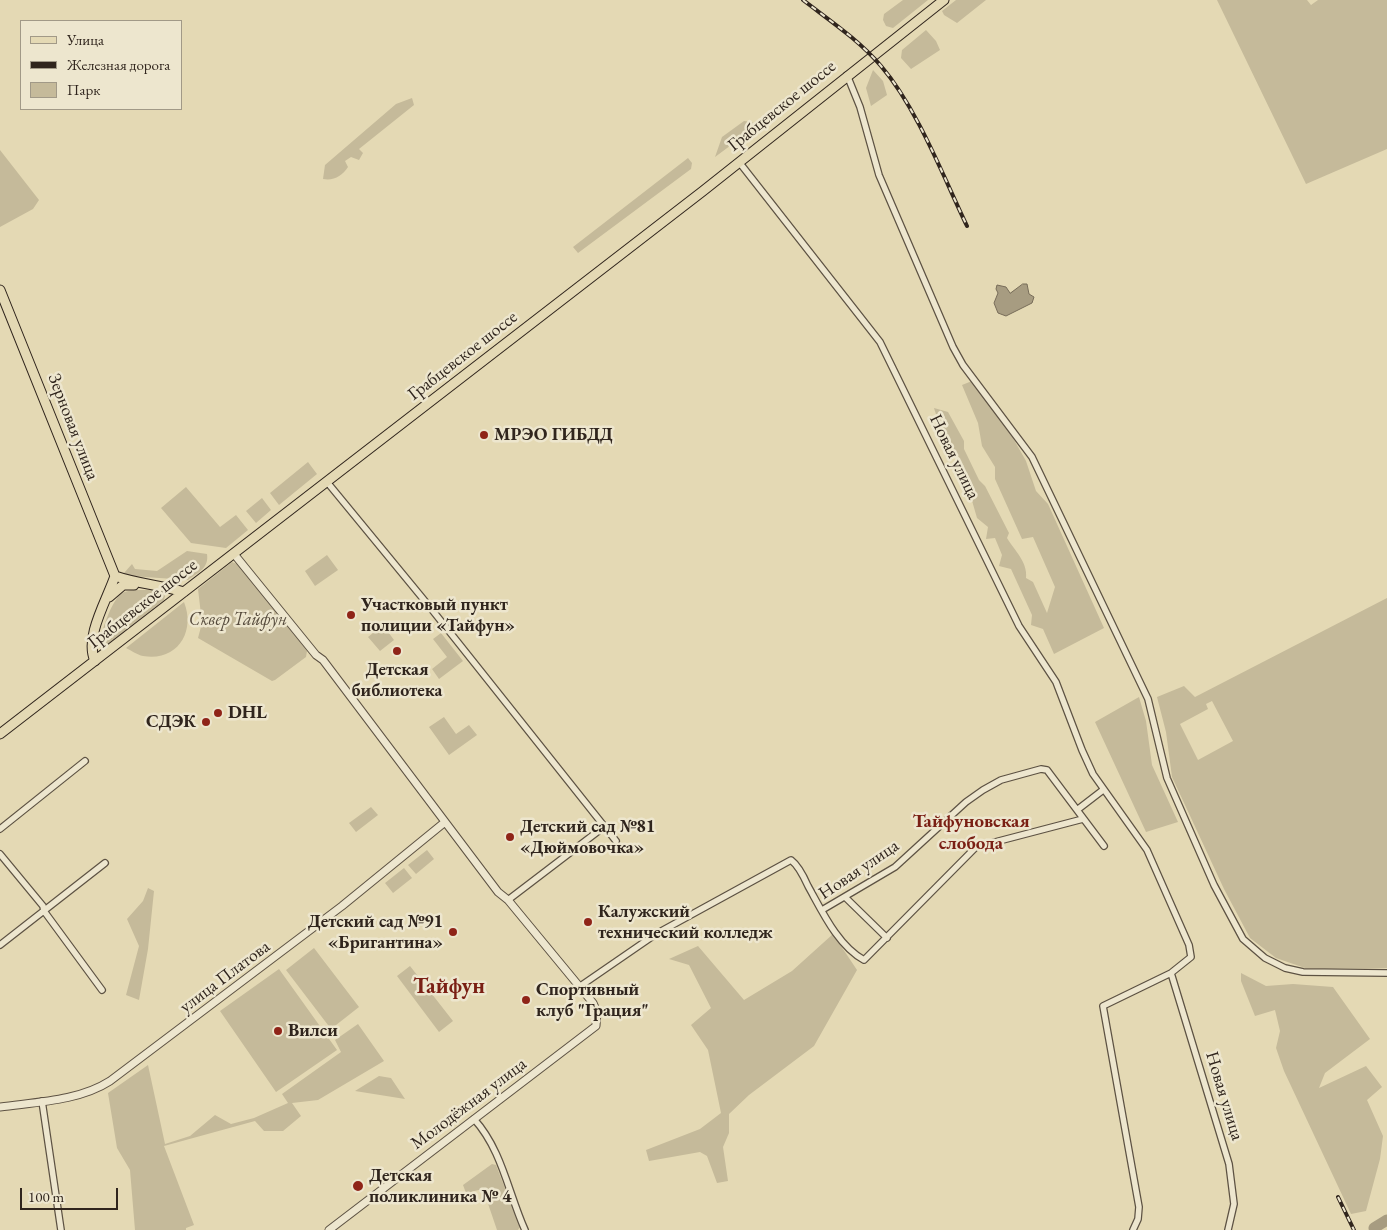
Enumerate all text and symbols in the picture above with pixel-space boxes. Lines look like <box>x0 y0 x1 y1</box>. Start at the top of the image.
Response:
legend <box>20 20 182 110</box>
text: Улица <box>67 30 104 49</box>
text: Железная дорога <box>67 55 170 74</box>
street label: Грабцевское шоссе <box>724 56 840 156</box>
text: Парк <box>67 80 100 99</box>
street label: Грабцевское шоссе <box>404 307 522 405</box>
street label: Зерновая улица <box>43 371 103 483</box>
street label: Новая улица <box>924 411 984 503</box>
place label: МРЭО ГИБДД <box>494 424 613 446</box>
marker: МРЭО ГИБДД <box>478 429 490 441</box>
street label: Грабцевское шоссе <box>84 555 202 653</box>
place label: Участковый пункт полиции «Тайфун» <box>361 594 515 636</box>
park label: Сквер Тайфун <box>189 609 287 631</box>
marker: Участковый пункт полиции «Тайфун» <box>345 609 357 621</box>
marker: Детская библиотека <box>391 645 403 657</box>
place label: Детская библиотека <box>352 659 442 702</box>
place label: DHL <box>228 702 267 724</box>
marker: DHL <box>212 707 224 719</box>
place label: СДЭК <box>146 711 196 733</box>
marker: СДЭК <box>200 716 212 728</box>
district label: Тайфуновская слобода <box>912 811 1030 855</box>
place label: Детский сад №81 «Дюймовочка» <box>520 816 655 859</box>
marker: Детский сад №81 «Дюймовочка» <box>504 831 516 843</box>
street label: Новая улица <box>815 835 903 905</box>
place label: Калужский технический колледж <box>598 901 773 944</box>
place label: Детский сад №91 «Бригантина» <box>308 911 443 954</box>
marker: Калужский технический колледж <box>582 916 594 928</box>
marker: Детский сад №91 «Бригантина» <box>447 926 459 938</box>
street label: улица Платова <box>176 936 274 1018</box>
district label: Тайфун <box>413 974 485 1000</box>
place label: Спортивный клуб "Грация" <box>536 979 649 1022</box>
marker: Спортивный клуб "Грация" <box>520 994 532 1006</box>
place label: Вилси <box>288 1020 338 1042</box>
marker: Вилси <box>272 1025 284 1037</box>
street label: Новая улица <box>1200 1049 1248 1143</box>
street label: Молодёжная улица <box>407 1053 531 1155</box>
place label: Детская поликлиника № 4 <box>369 1165 512 1208</box>
scale bar <box>22 1178 120 1210</box>
marker: Детская поликлиника № 4 <box>351 1179 365 1193</box>
text: 100 m <box>28 1187 64 1206</box>

